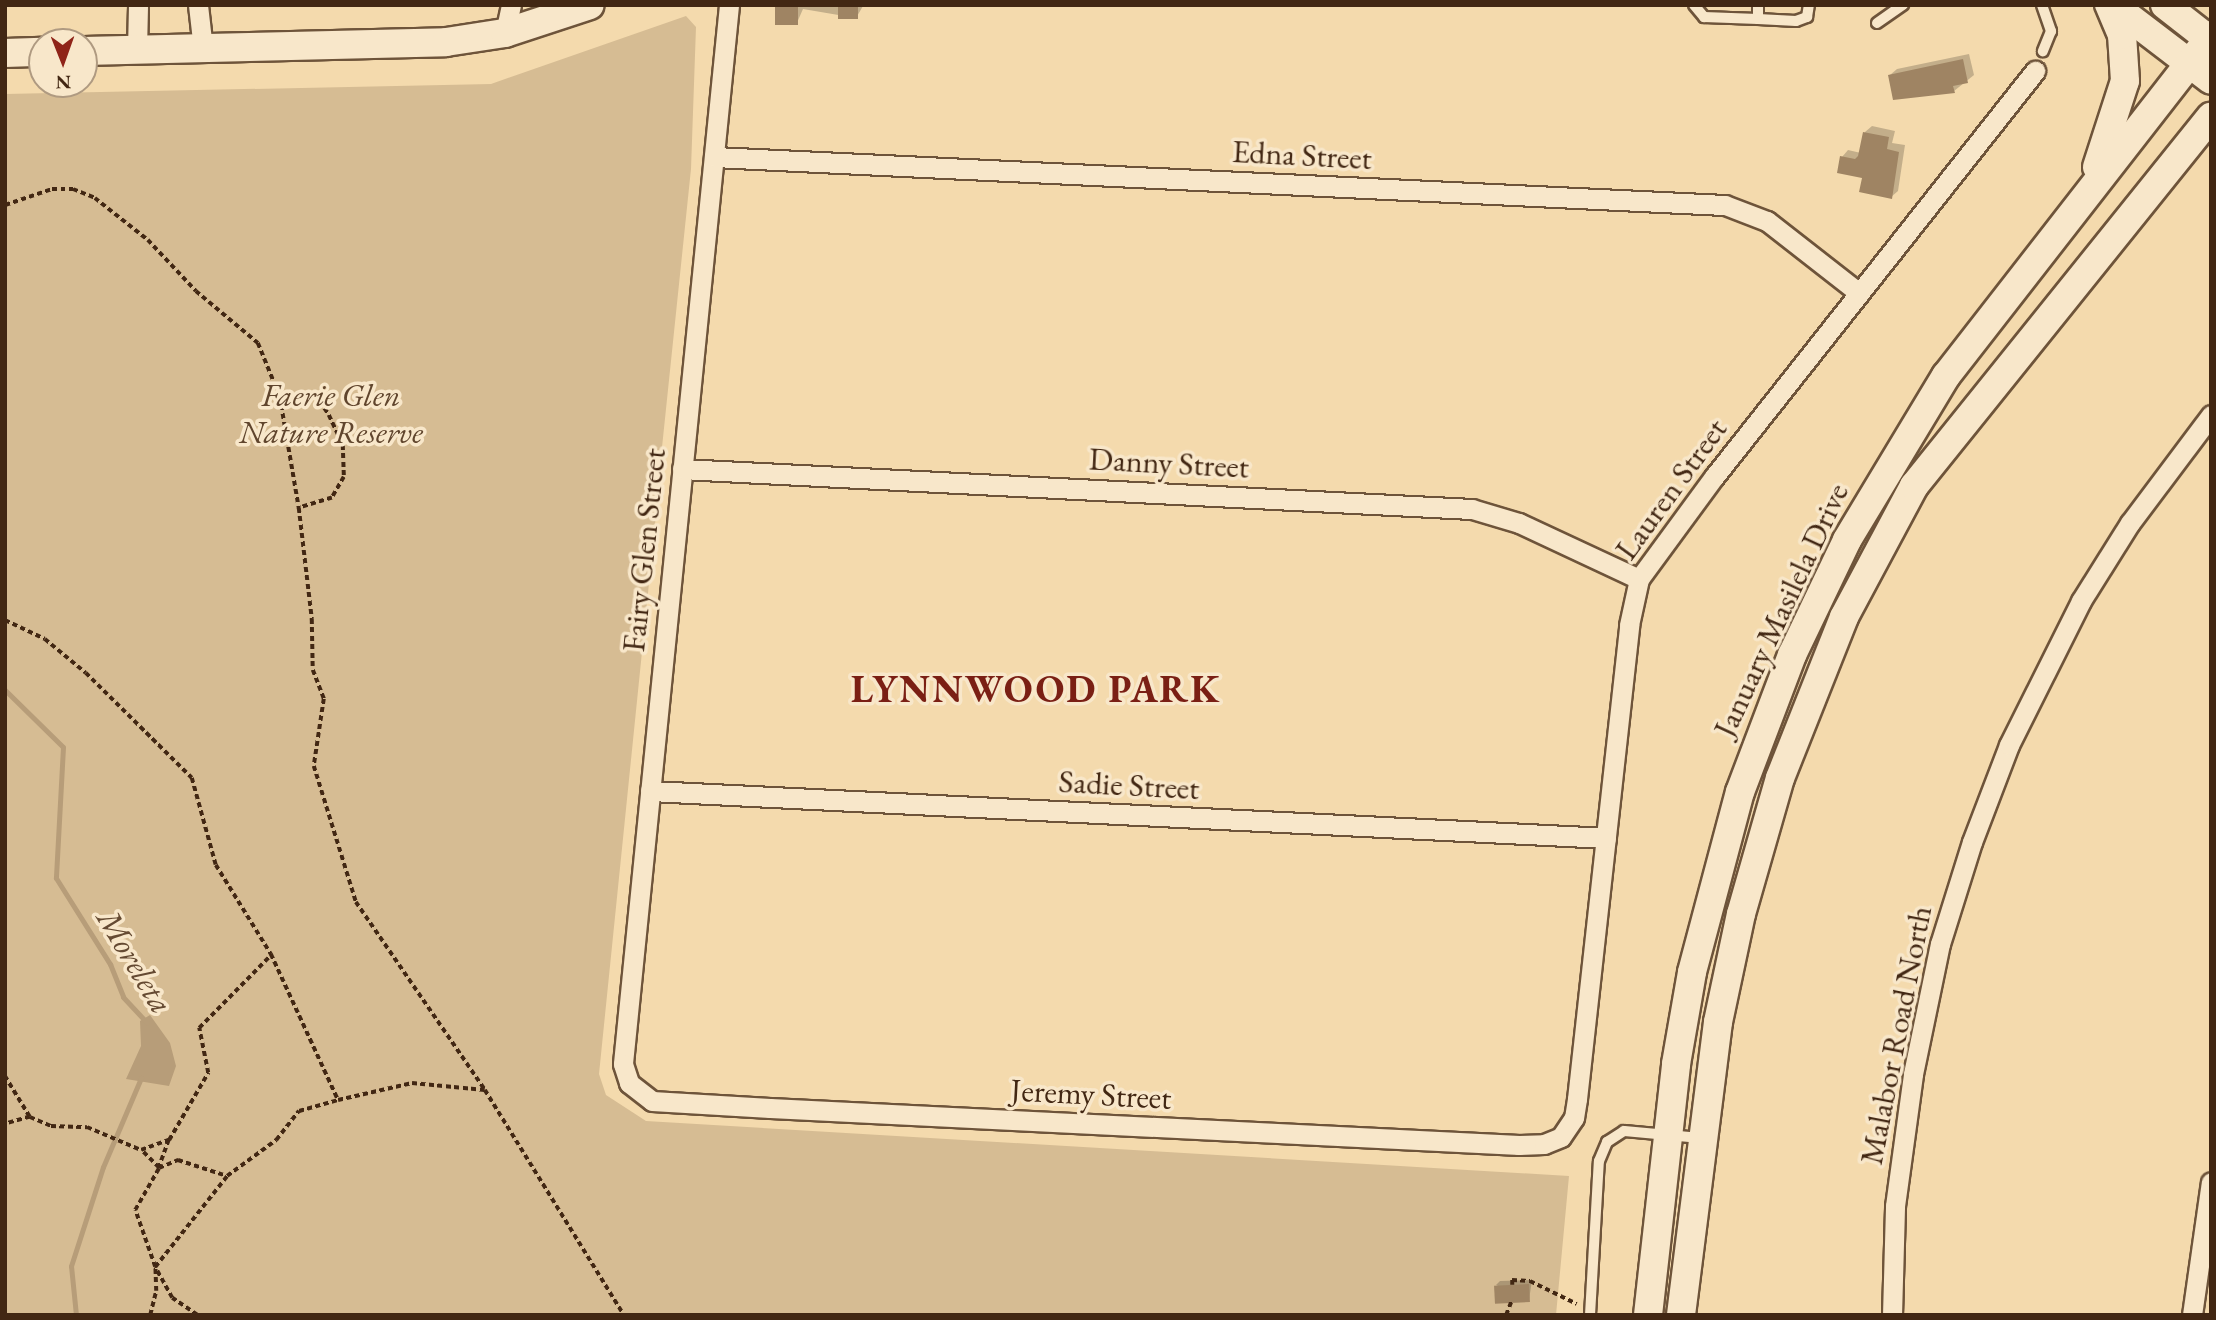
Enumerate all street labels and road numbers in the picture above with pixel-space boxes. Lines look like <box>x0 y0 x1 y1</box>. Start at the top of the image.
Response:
street label: Edna Street <box>1231 132 1373 178</box>
street label: Lauren Street <box>1607 411 1735 567</box>
street label: Danny Street <box>1088 440 1250 486</box>
street label: Fairy Glen Street <box>614 446 674 654</box>
street label: January Masilela Drive <box>1705 477 1857 743</box>
street label: Sadie Street <box>1058 762 1200 808</box>
street label: Malabor Road North <box>1852 902 1940 1168</box>
street label: Jeremy Street <box>1010 1071 1172 1117</box>

